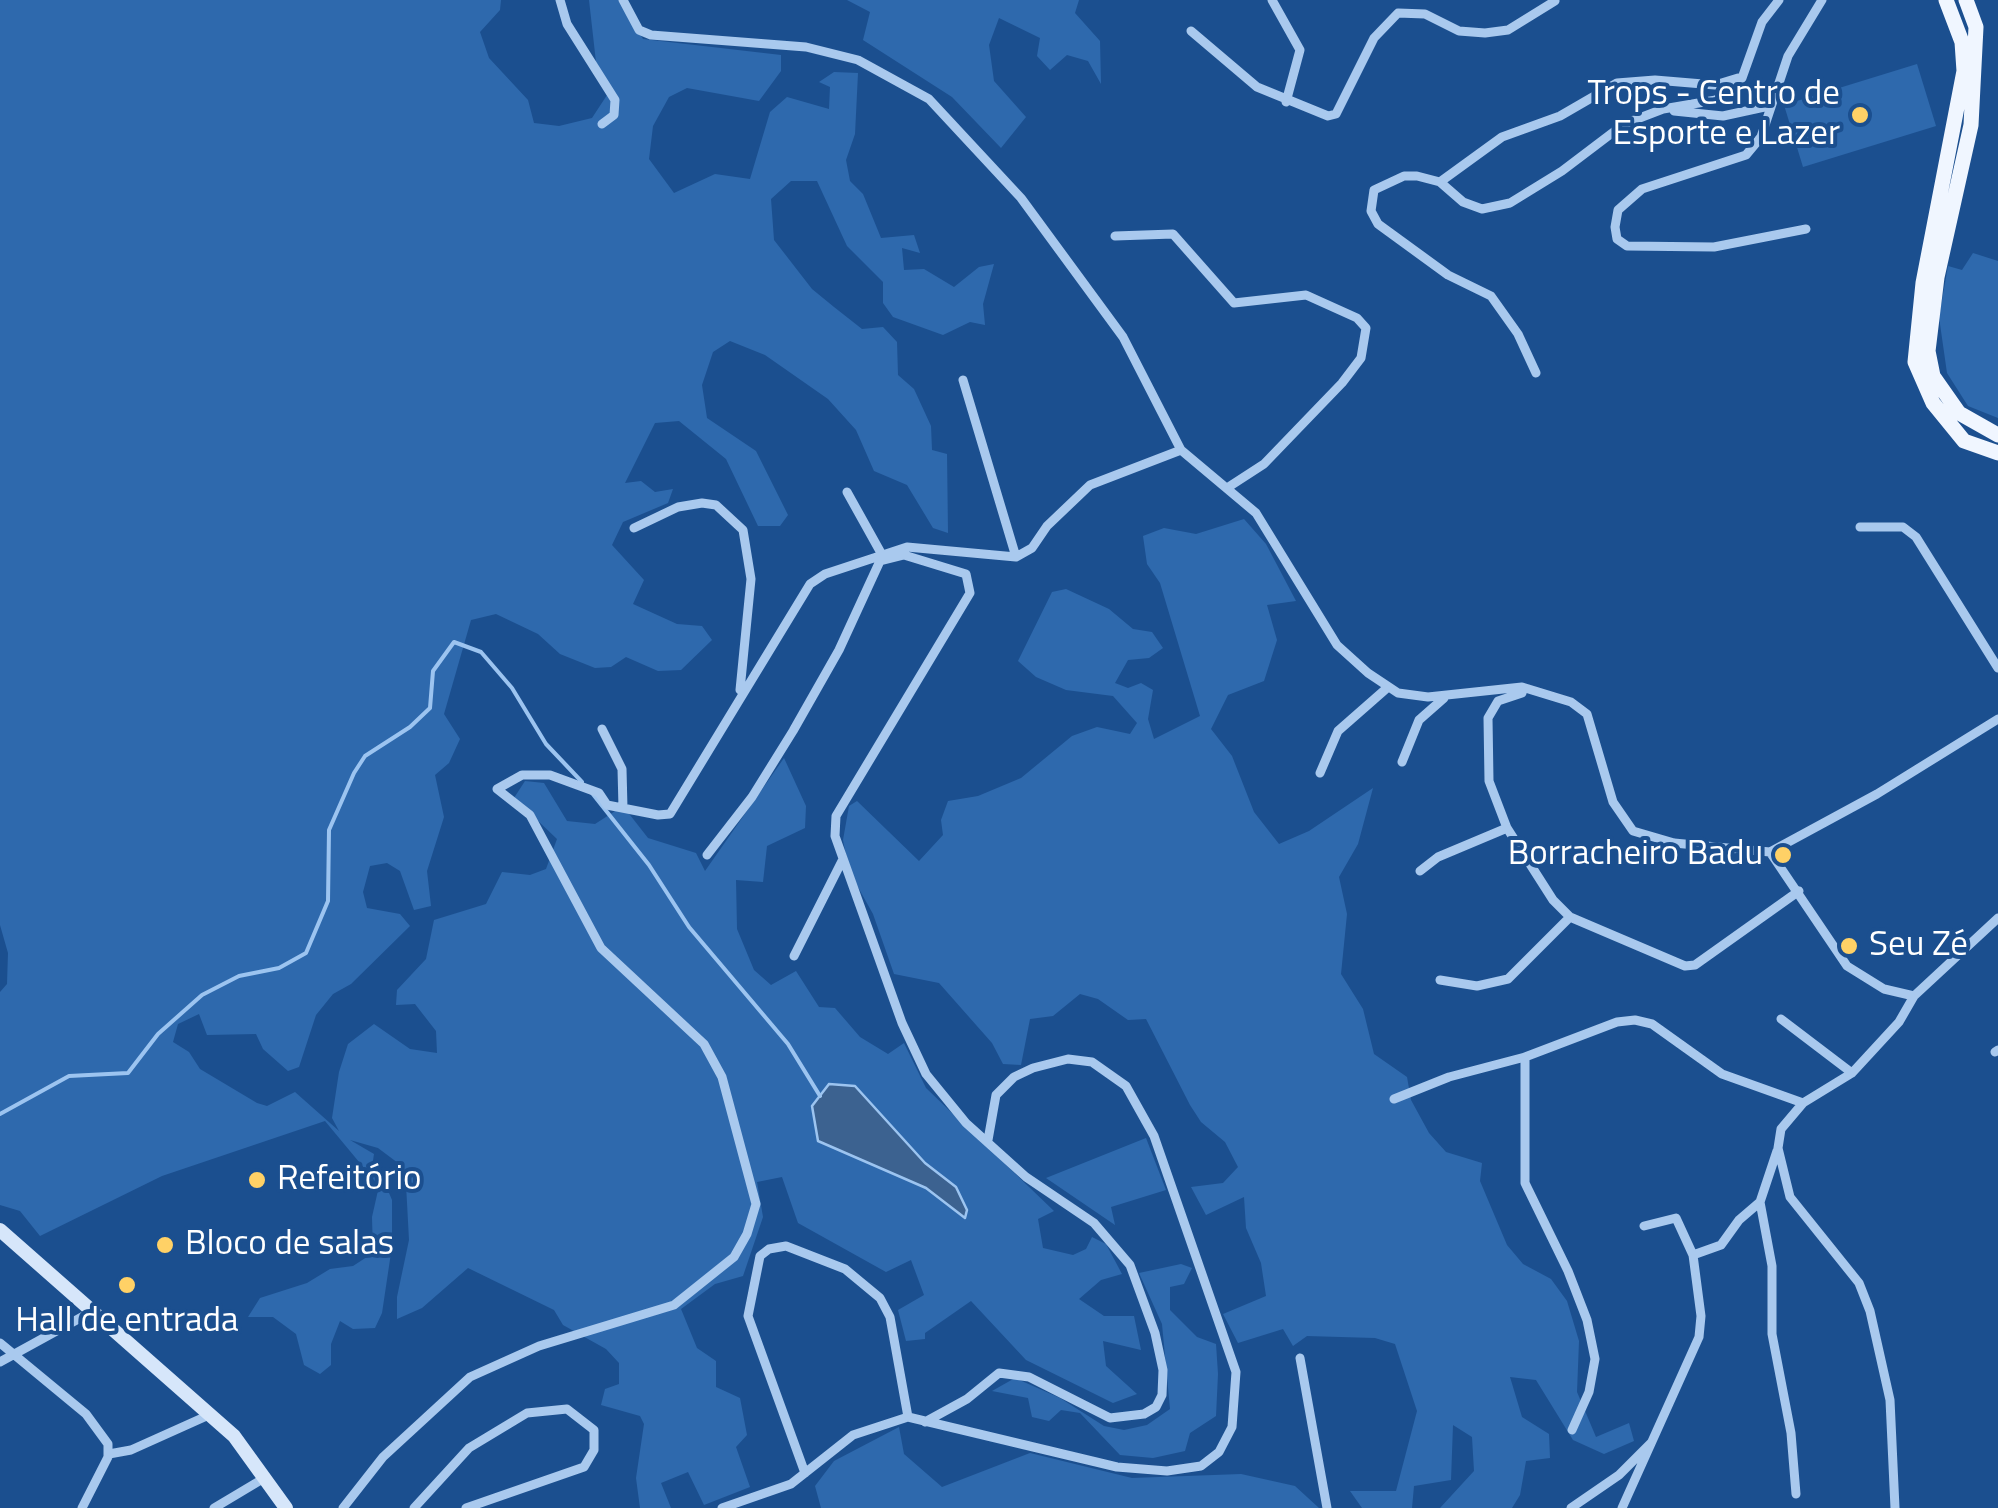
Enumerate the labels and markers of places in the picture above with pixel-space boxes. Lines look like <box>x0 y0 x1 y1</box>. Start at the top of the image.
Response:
place label: Trops - Centro de Esporte e Lazer <box>1587 74 1840 156</box>
marker: Trops - Centro de Esporte e Lazer <box>1849 104 1871 126</box>
place label: Borracheiro Badu <box>1508 834 1763 876</box>
marker: Borracheiro Badu <box>1772 844 1794 866</box>
place label: Seu Zé <box>1869 925 1968 967</box>
marker: Seu Zé <box>1838 935 1860 957</box>
place label: Refeitório <box>277 1159 422 1201</box>
marker: Refeitório <box>246 1169 268 1191</box>
place label: Bloco de salas <box>185 1224 394 1266</box>
marker: Bloco de salas <box>154 1234 176 1256</box>
marker: Hall de entrada <box>116 1274 138 1296</box>
place label: Hall de entrada <box>15 1301 239 1343</box>

